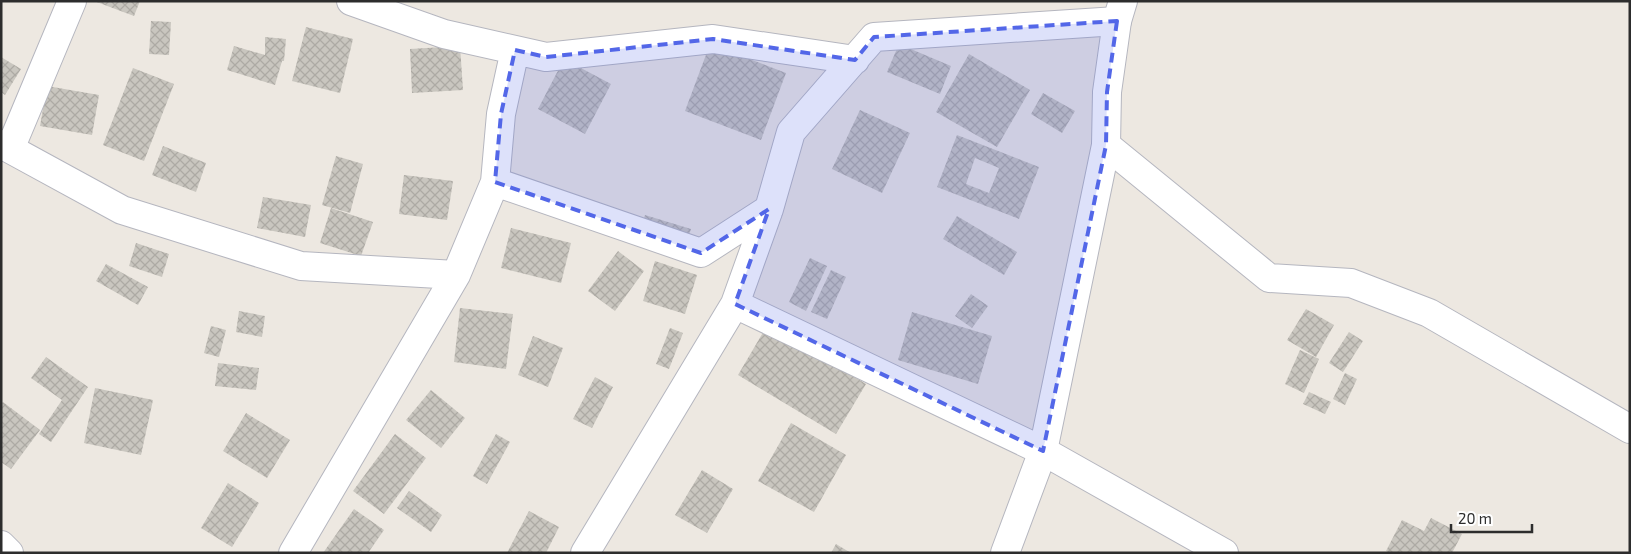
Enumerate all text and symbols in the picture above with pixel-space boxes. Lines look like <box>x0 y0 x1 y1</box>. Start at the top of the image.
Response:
scale bar <box>1451 502 1532 534</box>
text: 20 m <box>1458 509 1492 527</box>

